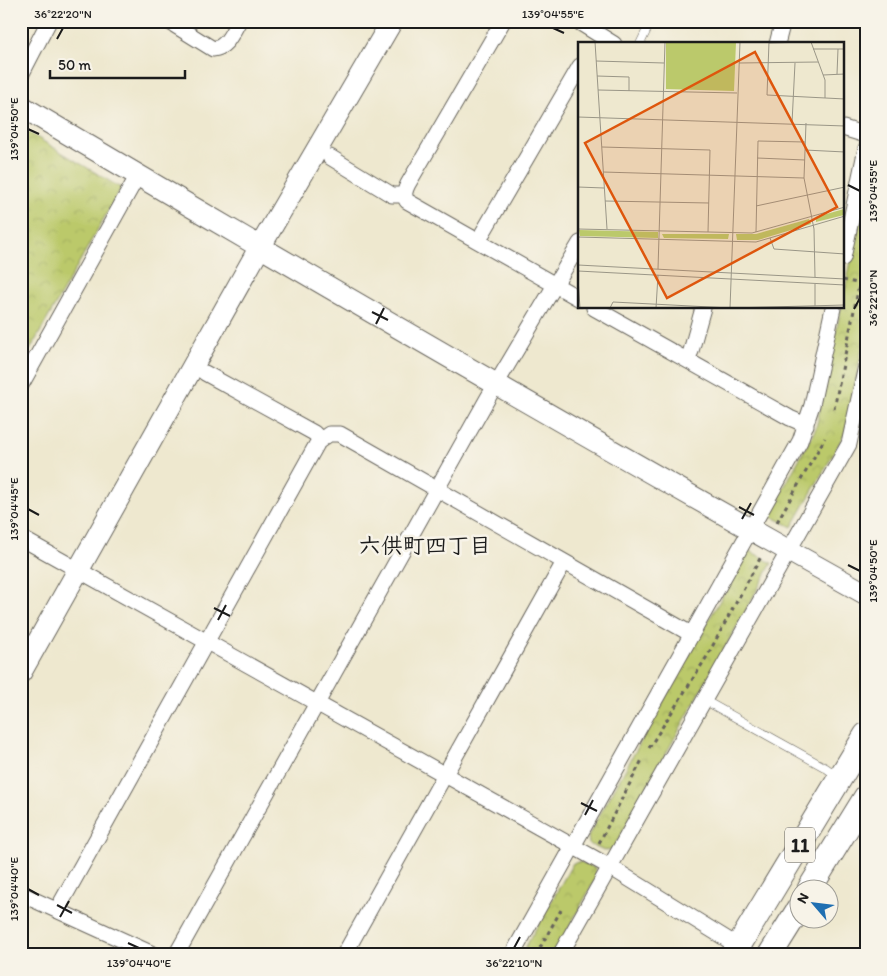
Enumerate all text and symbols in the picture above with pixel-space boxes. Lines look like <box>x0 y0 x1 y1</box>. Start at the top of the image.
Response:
text: 36°22'20"N <box>34 7 92 21</box>
text: 139°04'55"E <box>522 7 585 21</box>
inset map <box>578 42 844 309</box>
scale bar <box>50 48 185 80</box>
text: 50 m <box>58 56 91 74</box>
text: 139°04'50"E <box>7 97 21 161</box>
text: 139°04'55"E <box>866 159 880 222</box>
text: 36°22'10"N <box>866 270 880 326</box>
text: 139°04'45"E <box>7 477 21 541</box>
district label: 六供町四丁目 <box>359 532 491 559</box>
text: 139°04'50"E <box>866 539 880 603</box>
road number: 11 <box>785 828 815 862</box>
text: 139°04'40"E <box>7 856 21 921</box>
north arrow <box>790 878 840 928</box>
text: N <box>793 890 813 906</box>
text: 139°04'40"E <box>107 956 172 970</box>
text: 36°22'10"N <box>486 956 542 970</box>

